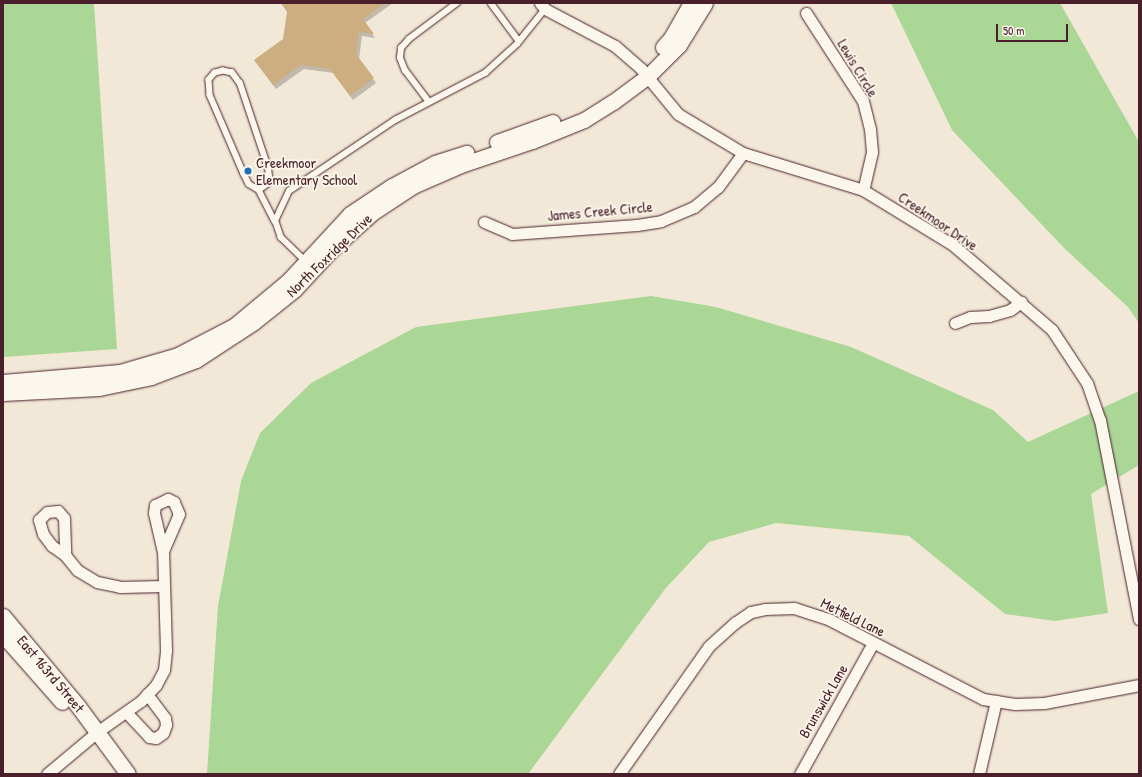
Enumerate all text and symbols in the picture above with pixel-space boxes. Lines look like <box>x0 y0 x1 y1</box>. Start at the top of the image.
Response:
scale bar <box>998 16 1070 42</box>
text: 50 m <box>1003 22 1024 39</box>
street label: Lewis Circle <box>834 36 882 100</box>
place label: Creekmoor Elementary School <box>256 153 357 188</box>
marker: Creekmoor Elementary School <box>243 166 253 176</box>
street label: Creekmoor Drive <box>895 188 981 254</box>
street label: James Creek Circle <box>547 197 653 225</box>
street label: North Foxridge Drive <box>282 209 376 301</box>
street label: Metfield Lane <box>818 594 888 640</box>
street label: East 163rd Street <box>14 632 88 716</box>
street label: Brunswick Lane <box>795 661 851 741</box>

